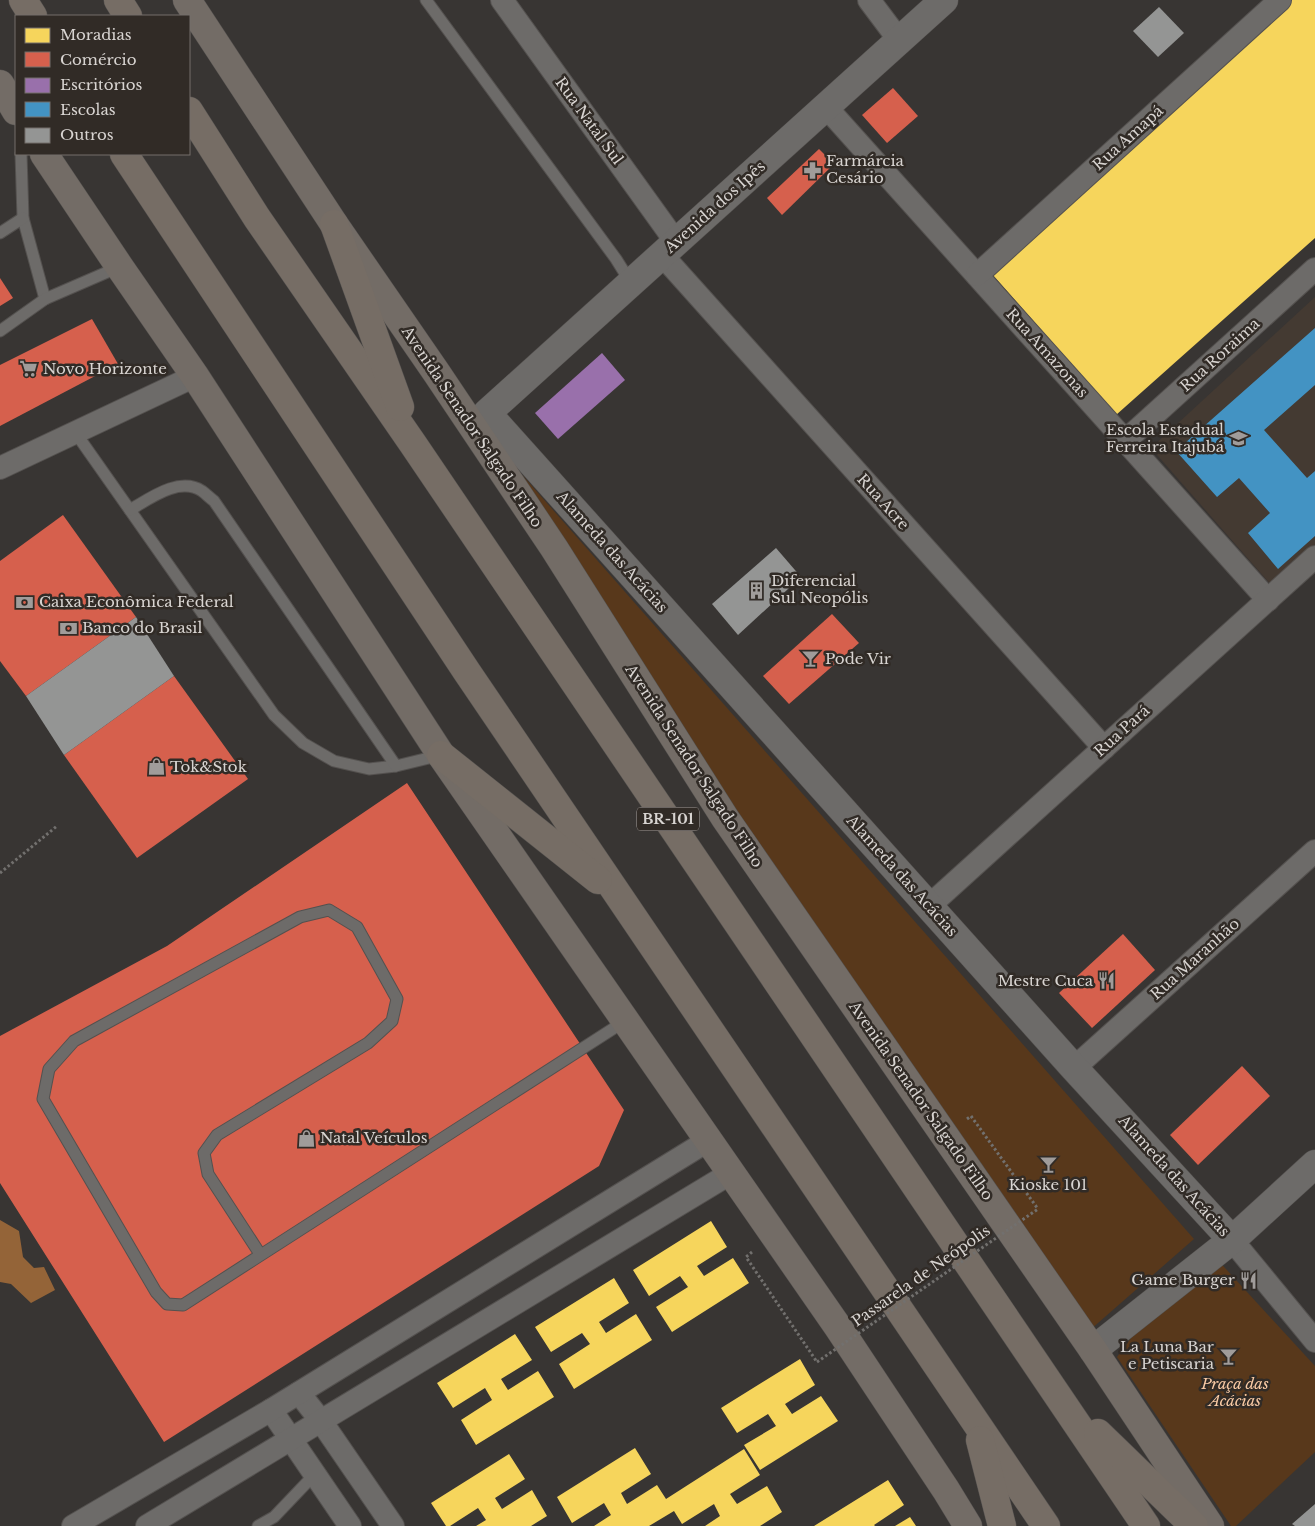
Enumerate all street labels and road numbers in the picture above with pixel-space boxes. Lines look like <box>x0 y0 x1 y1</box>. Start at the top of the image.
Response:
street label: Rua Natal Sul <box>551 73 628 168</box>
street label: Rua Amapá <box>1089 101 1167 174</box>
street label: Avenida dos Ipês <box>660 156 769 257</box>
street label: Rua Amazonas <box>1002 304 1092 401</box>
street label: Rua Roraima <box>1176 313 1264 395</box>
street label: Avenida Senador Salgado Filho <box>397 322 547 531</box>
street label: Rua Acre <box>853 470 913 534</box>
street label: Alameda das Acácias <box>552 486 672 616</box>
street label: Avenida Senador Salgado Filho <box>621 660 767 871</box>
street label: Rua Pará <box>1090 700 1154 761</box>
road number: BR-101 <box>637 808 699 831</box>
street label: Alameda das Acácias <box>842 810 962 940</box>
street label: Rua Maranhão <box>1146 914 1243 1004</box>
street label: Avenida Senador Salgado Filho <box>845 997 998 1204</box>
street label: Alameda das Acácias <box>1114 1110 1234 1240</box>
street label: Passarela de Neópolis <box>848 1220 994 1331</box>

